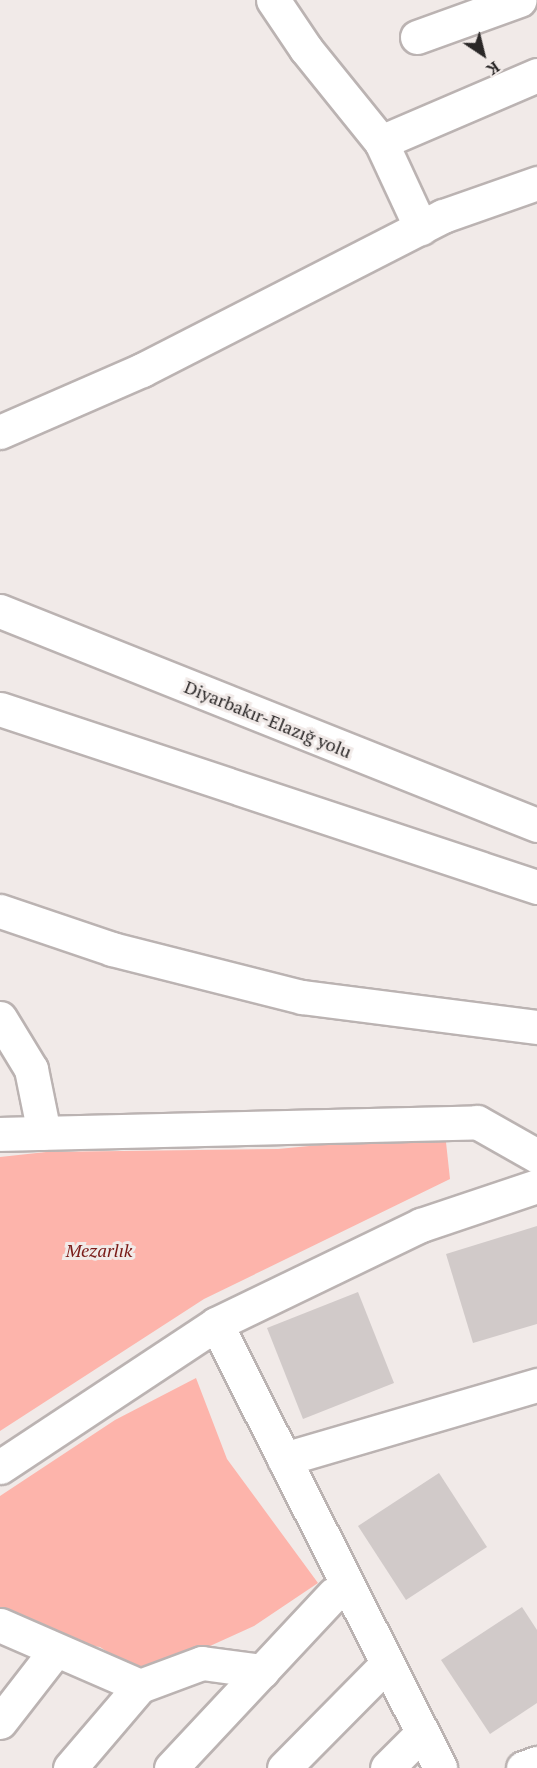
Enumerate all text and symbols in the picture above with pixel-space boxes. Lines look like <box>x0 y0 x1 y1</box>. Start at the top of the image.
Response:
north arrow <box>453 24 513 84</box>
text: K <box>482 56 504 81</box>
street label: Diyarbakır-Elazığ yolu <box>181 676 355 762</box>
park label: Mezarlık <box>66 1239 132 1261</box>

